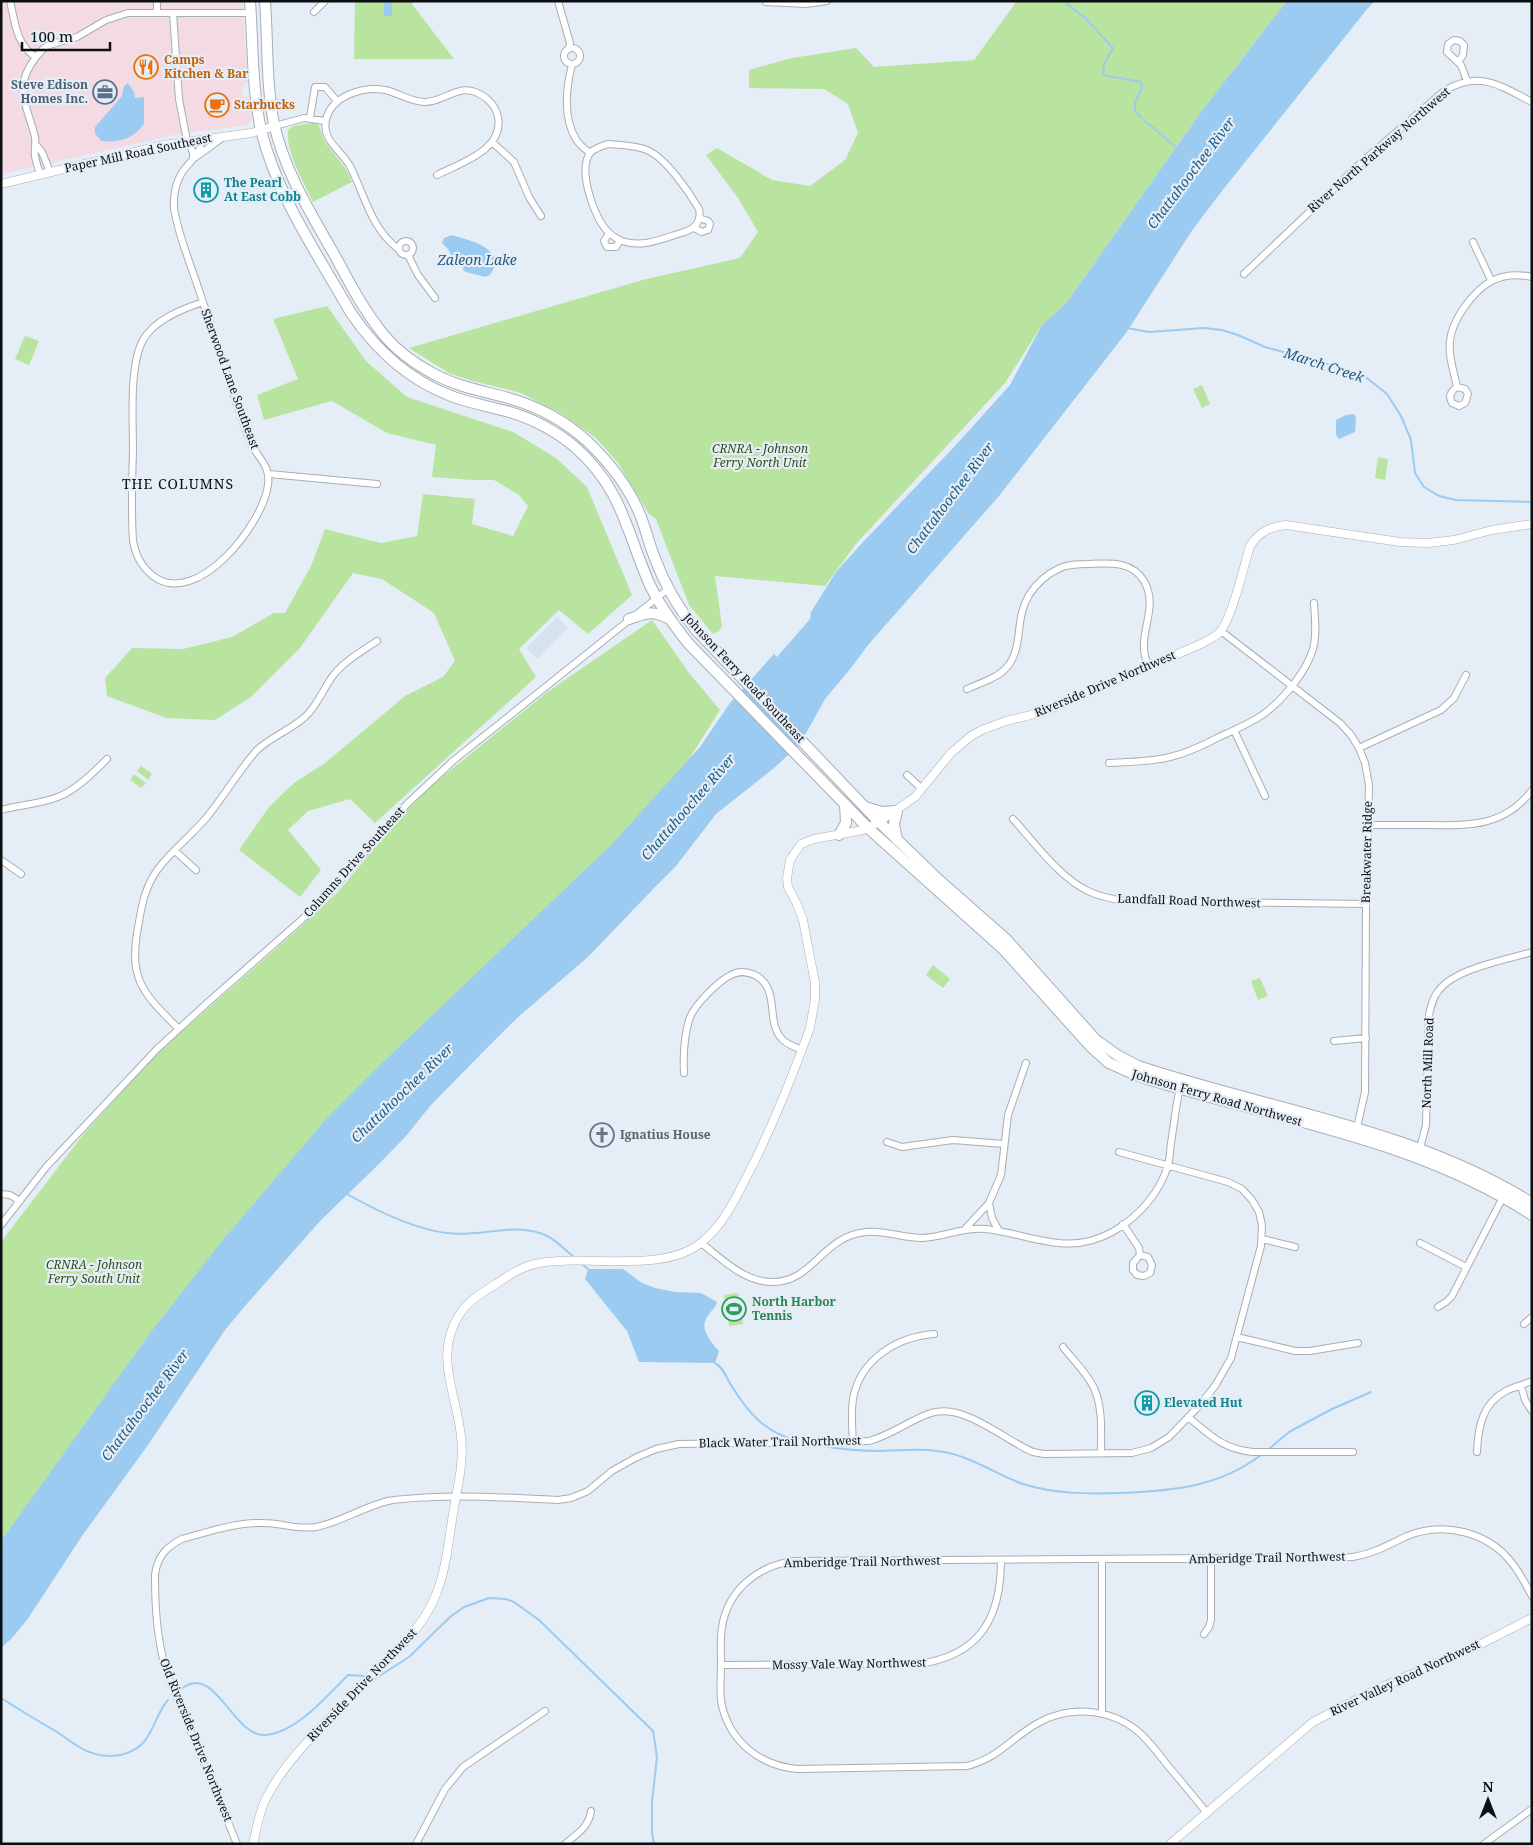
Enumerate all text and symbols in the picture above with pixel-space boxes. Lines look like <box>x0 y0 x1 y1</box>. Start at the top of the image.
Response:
scale bar <box>22 20 110 52</box>
text: 100 m <box>30 26 73 46</box>
place label: Camps Kitchen & Bar <box>164 51 249 82</box>
restaurant icon: Camps Kitchen & Bar <box>133 54 159 80</box>
place label: Steve Edison Homes Inc. <box>11 76 88 107</box>
office icon: Steve Edison Homes Inc. <box>92 79 118 105</box>
street label: River North Parkway Northwest <box>1304 83 1454 216</box>
cafe icon: Starbucks <box>204 92 230 118</box>
place label: Starbucks <box>234 96 295 113</box>
water label: Chattahoochee River <box>1142 113 1239 232</box>
street label: Paper Mill Road Southeast <box>63 129 213 176</box>
place label: The Pearl At East Cobb <box>224 174 301 205</box>
building icon: The Pearl At East Cobb <box>193 177 219 203</box>
water label: Zaleon Lake <box>436 250 517 269</box>
street label: Sherwood Lane Southeast <box>197 306 264 451</box>
water label: March Creek <box>1281 342 1368 387</box>
water label: Chattahoochee River <box>901 438 998 557</box>
park label: CRNRA - Johnson Ferry North Unit <box>712 440 808 471</box>
district label: THE COLUMNS <box>122 474 234 493</box>
street label: Johnson Ferry Road Southeast <box>679 608 809 746</box>
street label: Riverside Drive Northwest <box>1032 646 1178 721</box>
water label: Chattahoochee River <box>636 749 739 864</box>
street label: Breakwater Ridge <box>1357 801 1376 903</box>
street label: Columns Drive Southeast <box>299 803 408 921</box>
street label: Landfall Road Northwest <box>1117 890 1261 911</box>
street label: North Mill Road <box>1417 1016 1438 1109</box>
water label: Chattahoochee River <box>346 1038 457 1146</box>
street label: Johnson Ferry Road Northwest <box>1129 1065 1304 1130</box>
church icon: Ignatius House <box>589 1122 615 1148</box>
place label: Ignatius House <box>620 1126 711 1143</box>
park label: CRNRA - Johnson Ferry South Unit <box>46 1256 142 1287</box>
place label: North Harbor Tennis <box>752 1293 837 1324</box>
sports icon: North Harbor Tennis <box>721 1296 747 1322</box>
water label: Chattahoochee River <box>96 1345 193 1464</box>
building icon: Elevated Hut <box>1134 1390 1160 1416</box>
place label: Elevated Hut <box>1164 1394 1243 1411</box>
street label: Black Water Trail Northwest <box>699 1432 861 1451</box>
street label: Amberidge Trail Northwest <box>1189 1548 1345 1567</box>
street label: Amberidge Trail Northwest <box>784 1552 940 1571</box>
street label: Riverside Drive Northwest <box>303 1624 420 1745</box>
street label: River Valley Road Northwest <box>1327 1635 1483 1720</box>
street label: Mossy Vale Way Northwest <box>772 1654 926 1673</box>
street label: Old Riverside Drive Northwest <box>156 1656 237 1824</box>
north arrow <box>1463 1775 1513 1825</box>
text: N <box>1482 1777 1494 1796</box>

